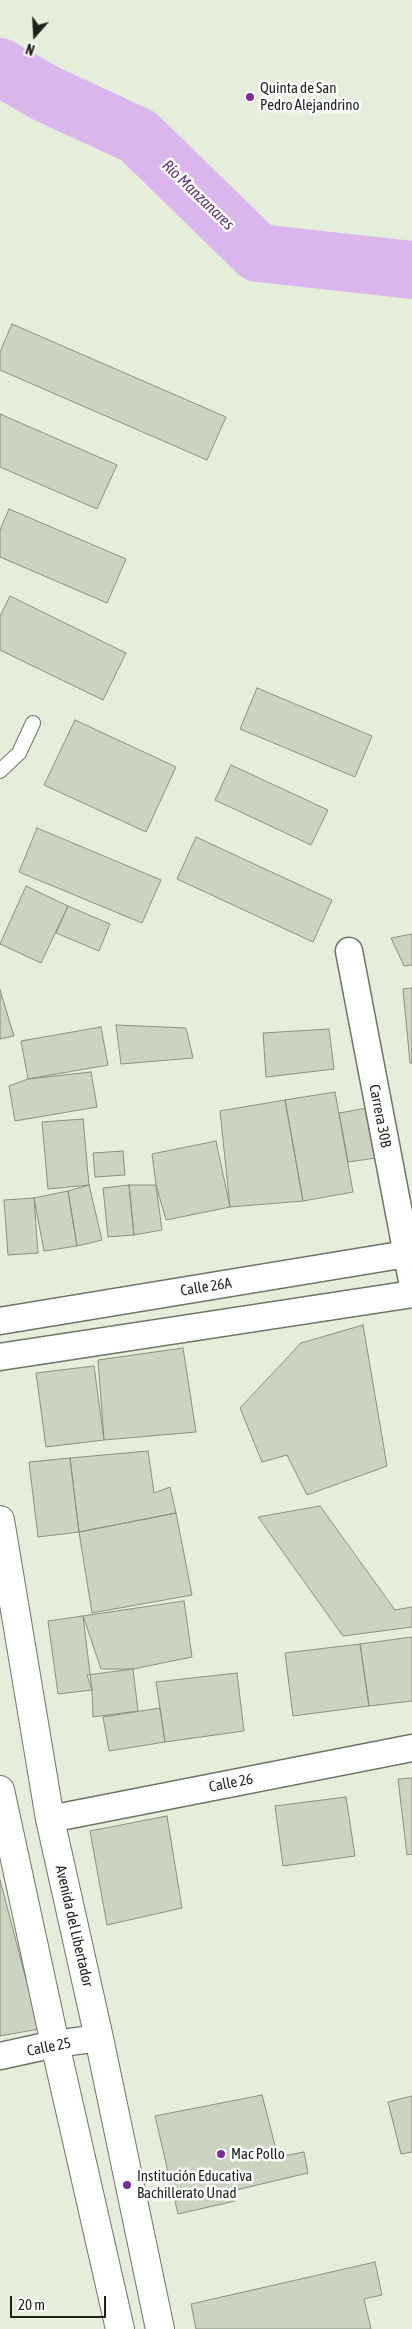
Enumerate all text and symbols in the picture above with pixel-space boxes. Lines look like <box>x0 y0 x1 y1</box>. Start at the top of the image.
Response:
north arrow <box>10 10 60 60</box>
text: N <box>24 40 37 58</box>
place label: Quinta de San Pedro Alejandrino <box>260 79 360 114</box>
marker: Quinta de San Pedro Alejandrino <box>244 91 256 103</box>
water label: Río Manzanares <box>158 156 238 234</box>
street label: Carrera 30B <box>365 1083 395 1149</box>
street label: Calle 26A <box>179 1274 233 1300</box>
street label: Calle 26 <box>207 1770 255 1796</box>
street label: Avenida del Libertador <box>51 1863 97 1989</box>
street label: Calle 25 <box>25 2034 73 2060</box>
place label: Mac Pollo <box>231 2145 285 2163</box>
marker: Mac Pollo <box>215 2148 227 2160</box>
place label: Institución Educativa Bachillerato Unad <box>137 2167 252 2202</box>
marker: Institución Educativa Bachillerato Unad <box>121 2179 133 2191</box>
scale bar <box>12 2286 109 2318</box>
text: 20 m <box>18 2296 45 2313</box>

